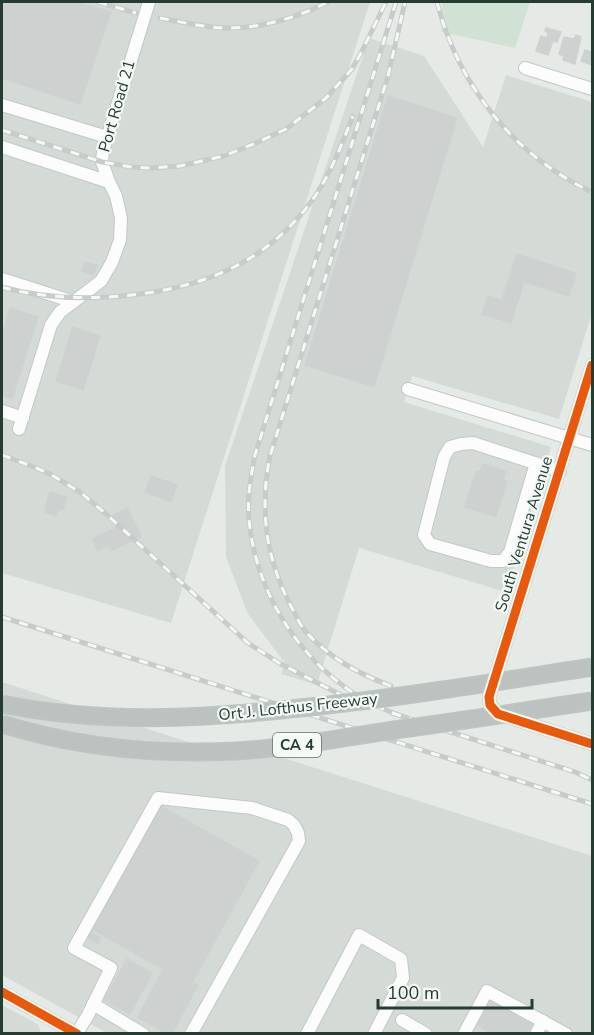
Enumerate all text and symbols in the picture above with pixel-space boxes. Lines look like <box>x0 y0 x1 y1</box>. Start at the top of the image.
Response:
street label: Port Road 21 <box>93 57 141 155</box>
street label: South Ventura Avenue <box>490 454 558 614</box>
street label: Ort J. Lofthus Freeway <box>217 688 379 726</box>
road number: CA 4 <box>273 733 321 757</box>
scale bar <box>378 972 532 1010</box>
text: 100 m <box>387 981 439 1005</box>

